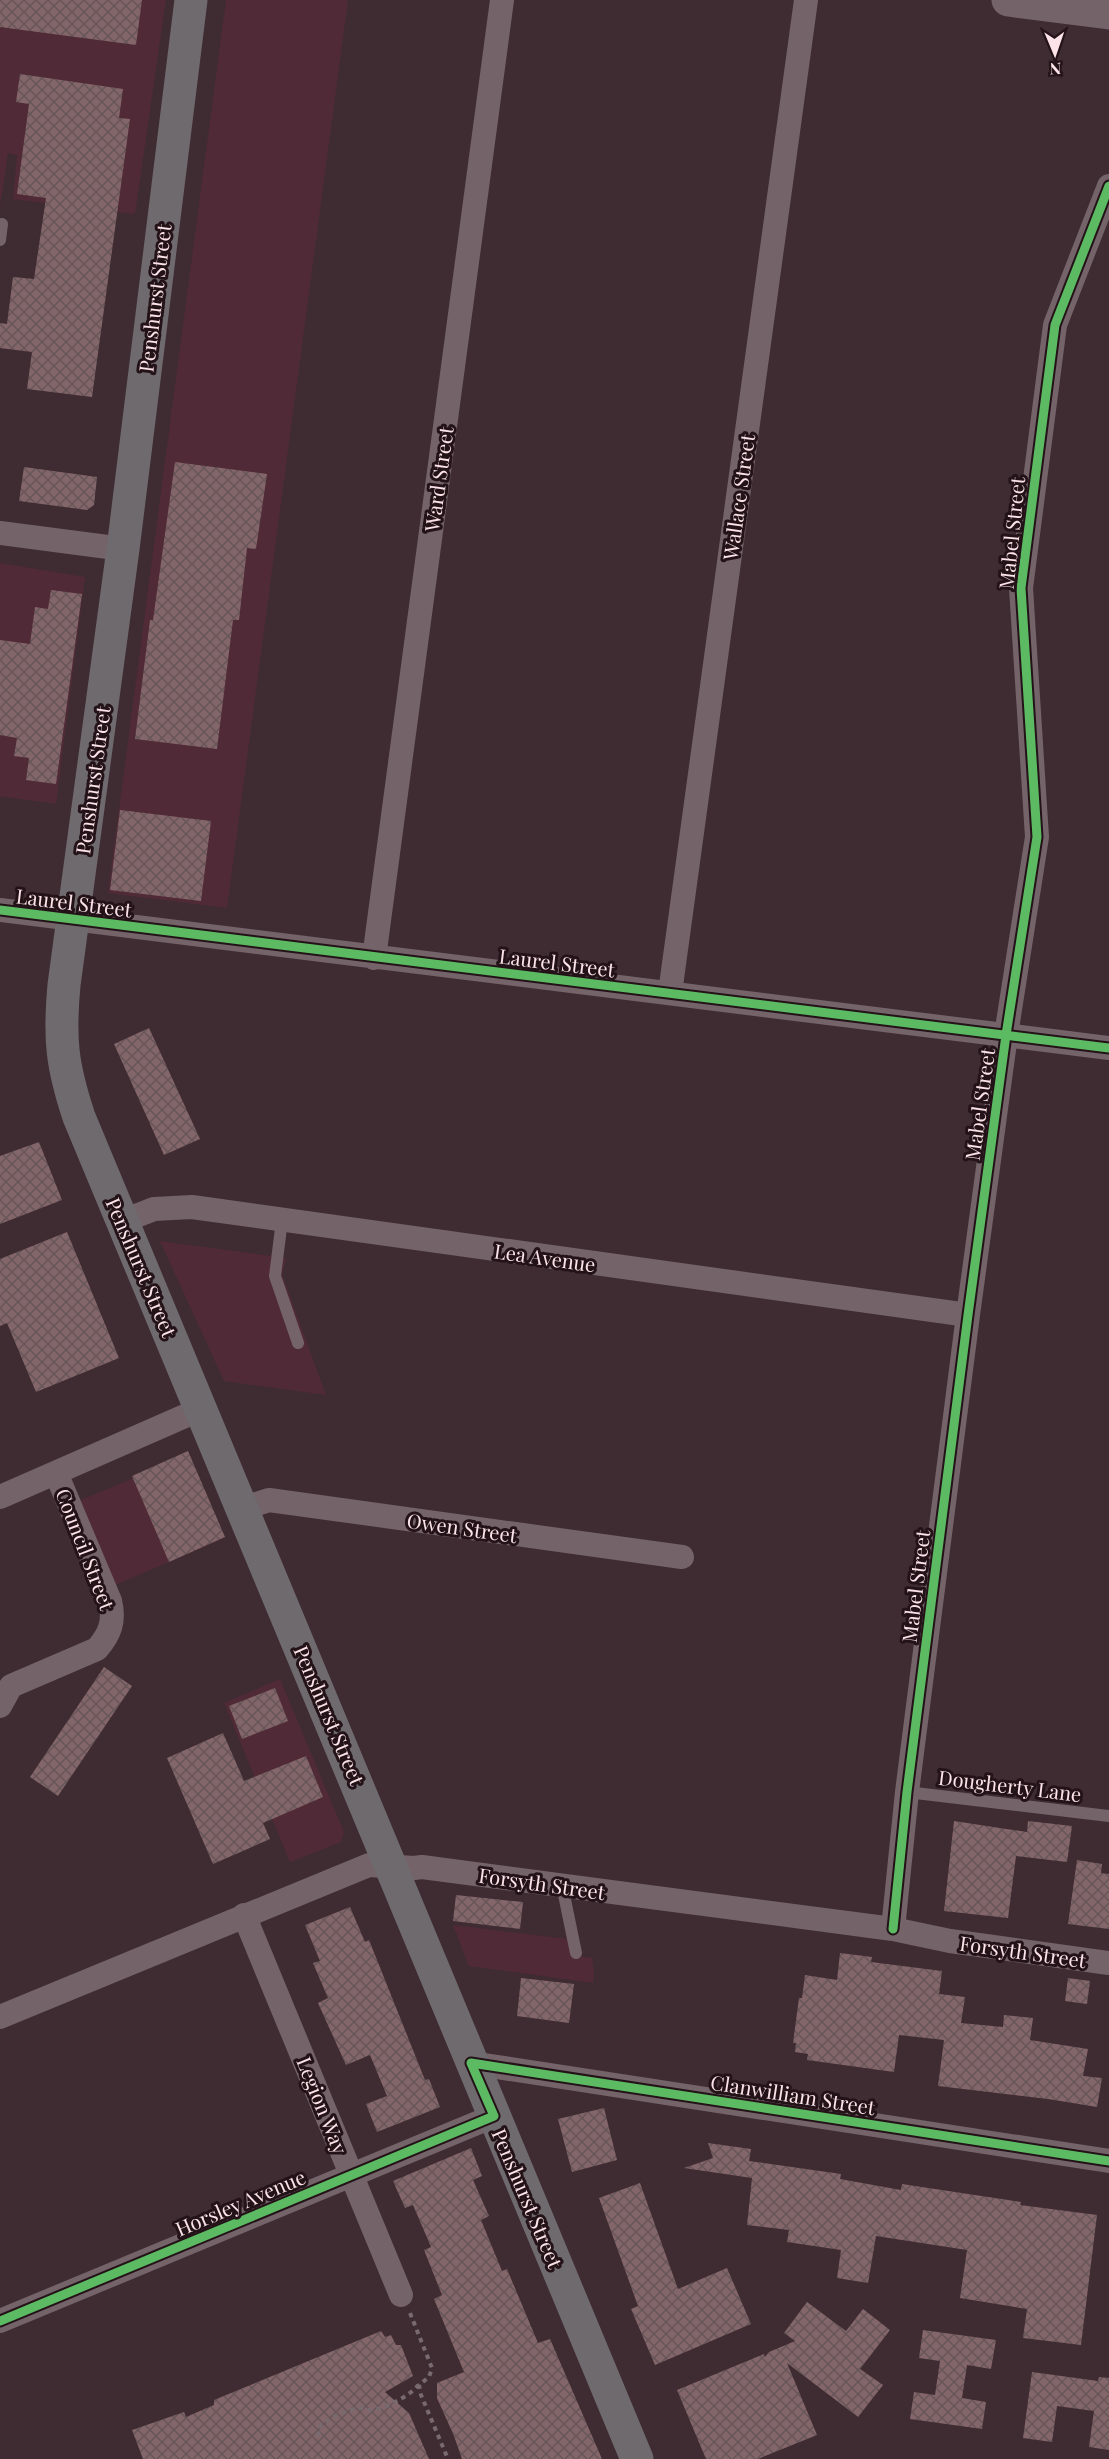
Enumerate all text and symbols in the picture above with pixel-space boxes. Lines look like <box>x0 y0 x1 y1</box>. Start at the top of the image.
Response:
north arrow <box>1025 24 1085 84</box>
text: N <box>1049 59 1062 80</box>
street label: Penshurst Street <box>132 221 177 374</box>
street label: Ward Street <box>417 424 459 534</box>
street label: Wallace Street <box>716 431 760 563</box>
street label: Mabel Street <box>992 474 1030 591</box>
street label: Penshurst Street <box>68 703 116 856</box>
street label: Laurel Street <box>15 882 134 923</box>
street label: Laurel Street <box>498 942 617 983</box>
street label: Mabel Street <box>958 1045 1000 1162</box>
street label: Penshurst Street <box>100 1193 184 1342</box>
street label: Lea Avenue <box>493 1237 597 1277</box>
street label: Council Street <box>50 1484 122 1615</box>
street label: Owen Street <box>405 1506 520 1548</box>
street label: Mabel Street <box>895 1527 935 1644</box>
street label: Penshurst Street <box>288 1641 372 1790</box>
street label: Dougherty Lane <box>937 1763 1083 1807</box>
street label: Forsyth Street <box>477 1861 608 1905</box>
street label: Forsyth Street <box>958 1929 1089 1973</box>
street label: Legion Way <box>291 2052 355 2158</box>
street label: Clanwilliam Street <box>709 2068 878 2120</box>
street label: Penshurst Street <box>486 2124 570 2273</box>
street label: Horsley Avenue <box>171 2162 309 2242</box>

